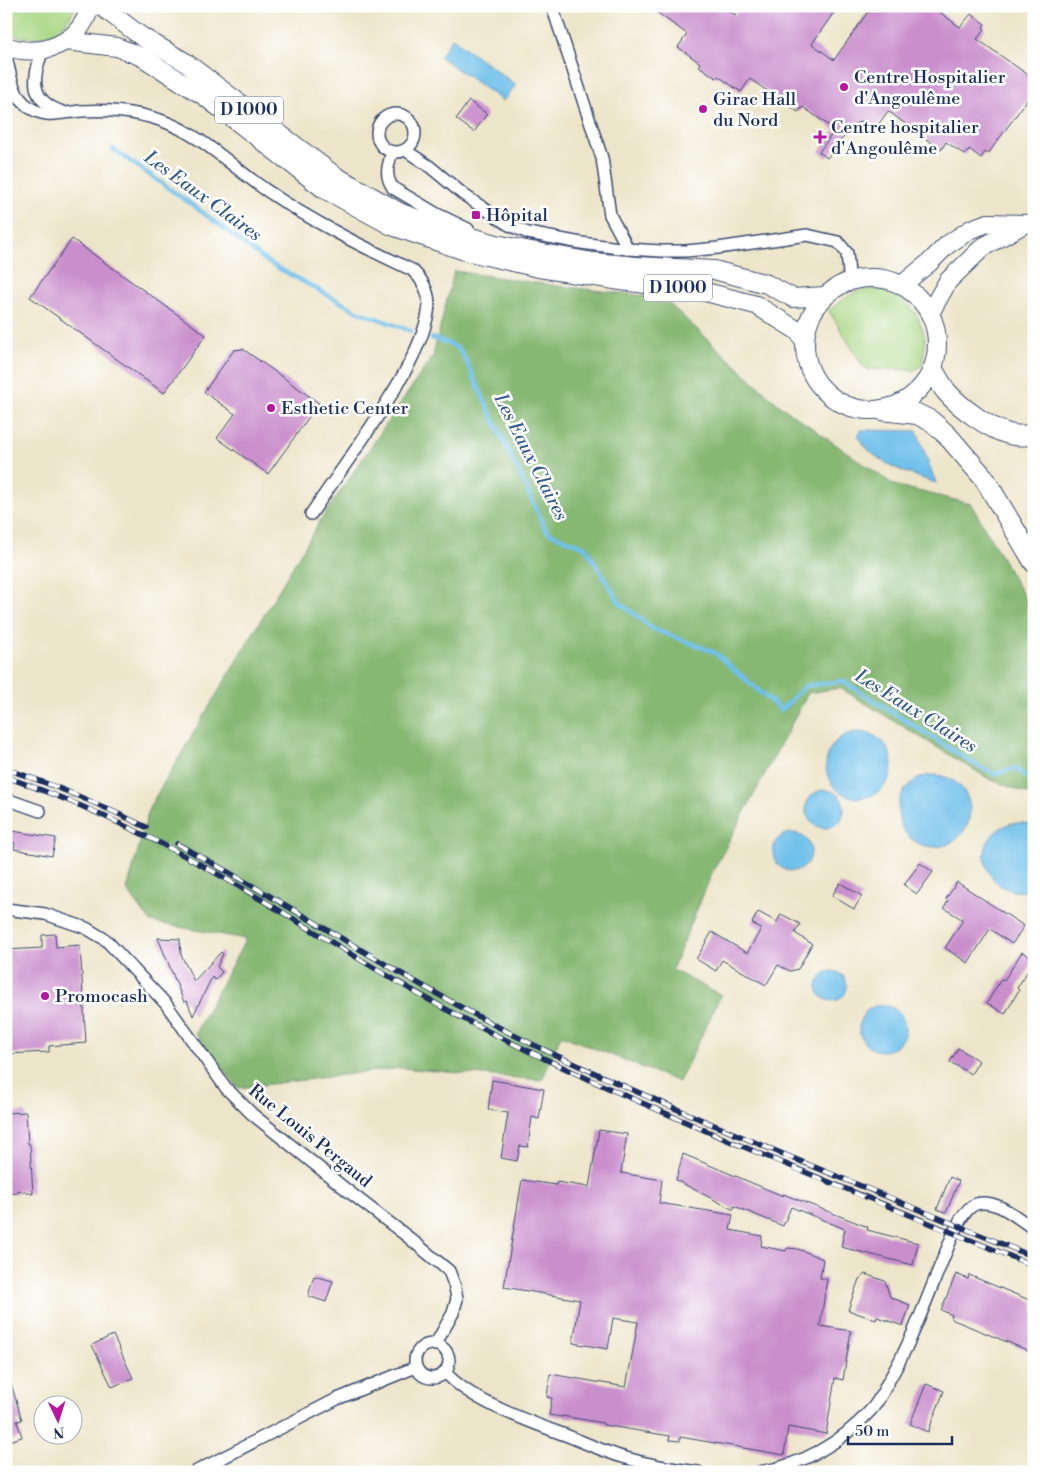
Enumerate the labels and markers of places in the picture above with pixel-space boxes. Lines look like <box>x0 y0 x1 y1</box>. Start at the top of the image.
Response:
place label: Centre Hospitalier d'Angoulême <box>854 66 1006 110</box>
marker: Centre Hospitalier d'Angoulême <box>838 81 850 93</box>
place label: Girac Hall du Nord <box>713 88 797 132</box>
marker: Girac Hall du Nord <box>697 103 709 115</box>
place label: Centre hospitalier d'Angoulême <box>831 116 979 160</box>
marker: Centre hospitalier d'Angoulême <box>813 130 827 144</box>
place label: Hôpital <box>486 204 548 227</box>
marker: Hôpital <box>470 209 482 221</box>
place label: Esthetic Center <box>281 397 408 420</box>
marker: Esthetic Center <box>265 402 277 414</box>
place label: Promocash <box>55 985 148 1008</box>
marker: Promocash <box>39 990 51 1002</box>

